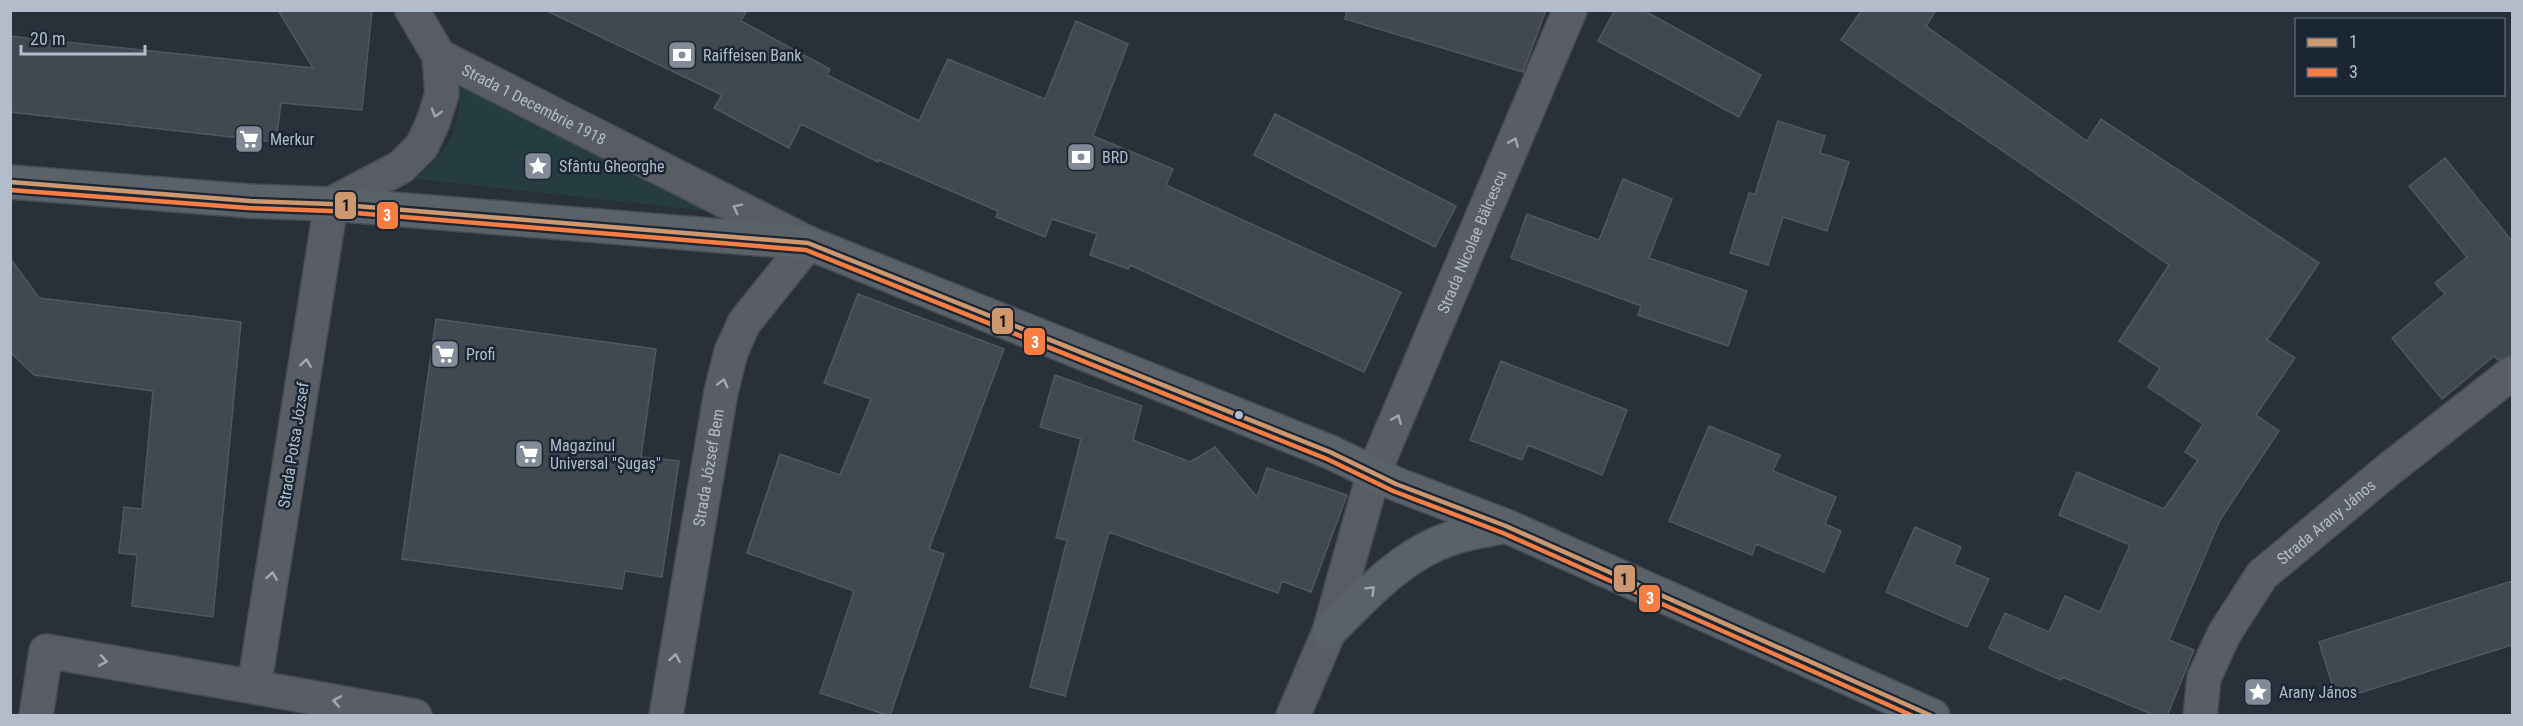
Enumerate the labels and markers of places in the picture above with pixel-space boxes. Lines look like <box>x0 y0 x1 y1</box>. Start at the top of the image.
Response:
bank icon: Raiffeisen Bank <box>666 39 698 71</box>
place label: Raiffeisen Bank <box>703 46 802 65</box>
supermarket icon: Merkur <box>233 123 265 155</box>
place label: Merkur <box>270 130 314 149</box>
bank icon: BRD <box>1065 141 1097 173</box>
place label: BRD <box>1102 148 1128 167</box>
place icon: Sfântu Gheorghe <box>522 150 554 182</box>
place label: Sfântu Gheorghe <box>559 157 664 176</box>
supermarket icon: Profi <box>429 338 461 370</box>
place label: Profi <box>466 345 495 364</box>
unlabelled marker <box>1233 409 1245 421</box>
place label: Magazinul Universal "Șugaș" <box>550 436 661 474</box>
supermarket icon: Magazinul Universal "Șugaș" <box>513 438 545 470</box>
place icon: Arany János <box>2242 676 2274 708</box>
place label: Arany János <box>2279 683 2357 702</box>

